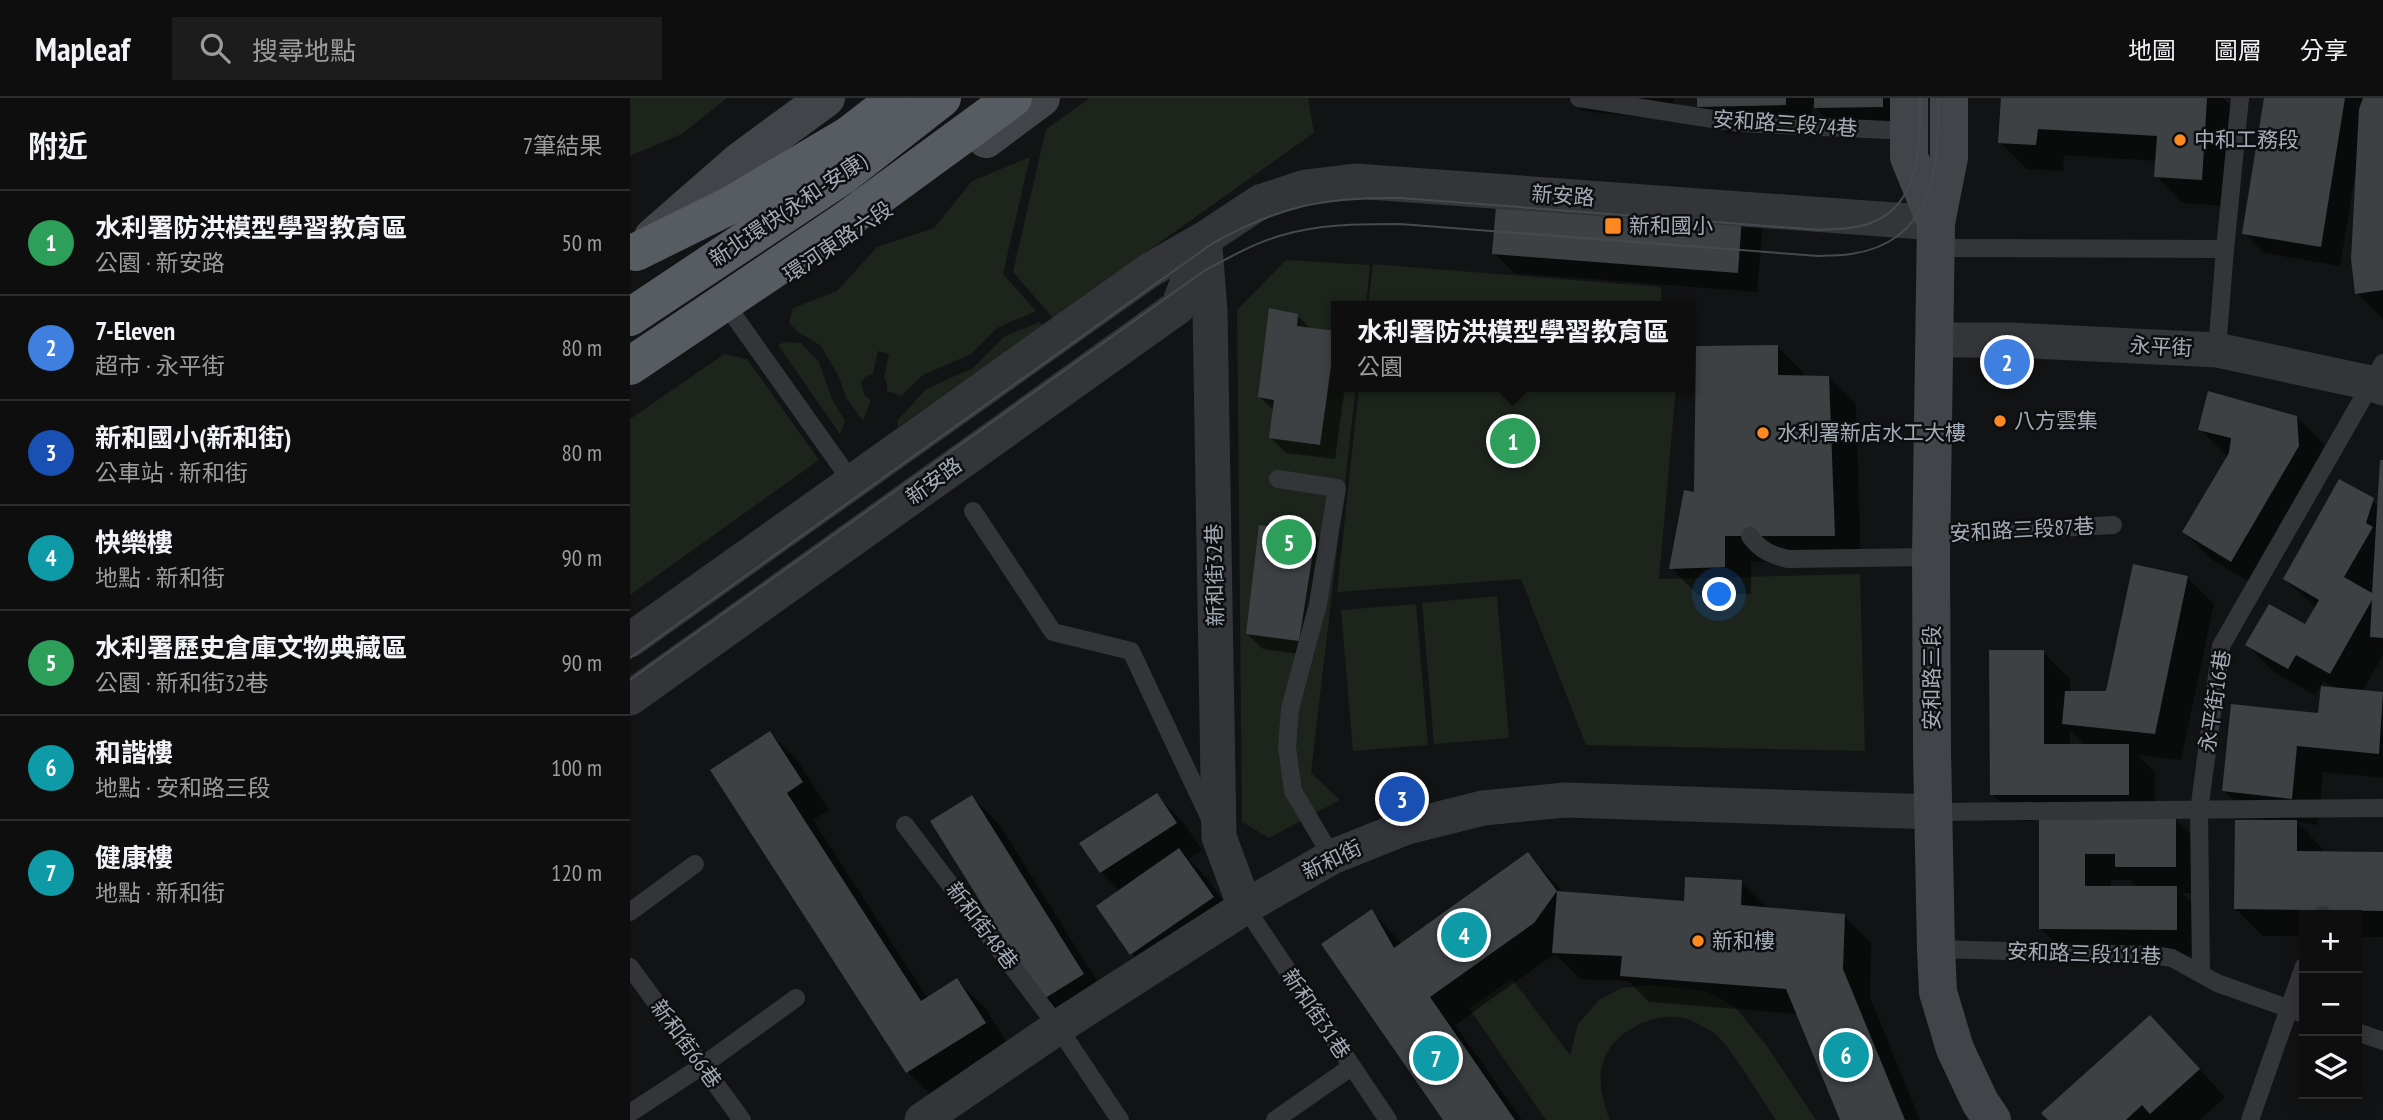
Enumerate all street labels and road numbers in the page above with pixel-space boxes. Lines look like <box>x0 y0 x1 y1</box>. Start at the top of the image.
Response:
street label: 安和路三段74巷 <box>1712 105 1858 142</box>
street label: 新北環快(永和-安康) <box>704 147 872 272</box>
street label: 新安路 <box>1531 180 1595 211</box>
street label: 環河東路六段 <box>778 195 897 288</box>
street label: 永平街 <box>2129 331 2193 362</box>
street label: 新安路 <box>900 451 967 510</box>
street label: 安和路三段87巷 <box>1949 512 2095 547</box>
street label: 新和街32巷 <box>1200 523 1229 627</box>
street label: 安和路三段 <box>1918 626 1945 731</box>
street label: 永平街16巷 <box>2193 648 2236 754</box>
street label: 新和街 <box>1298 834 1366 885</box>
street label: 新和街48巷 <box>941 876 1024 975</box>
street label: 安和路三段111巷 <box>2006 937 2162 970</box>
street label: 新和街31巷 <box>1276 964 1356 1064</box>
street label: 新和街66巷 <box>645 994 728 1093</box>

